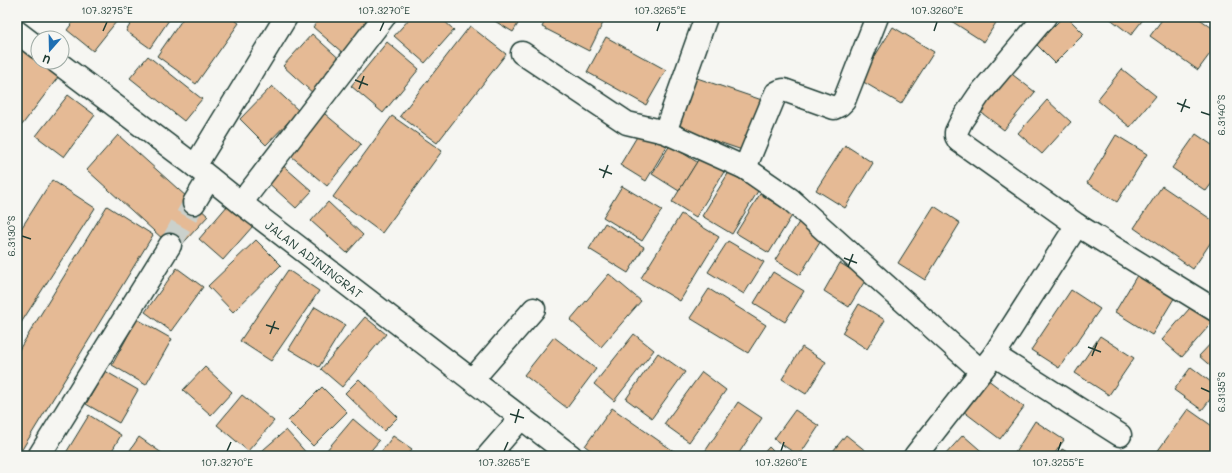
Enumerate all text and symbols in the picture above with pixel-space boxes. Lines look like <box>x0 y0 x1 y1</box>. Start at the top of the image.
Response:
text: 107.3275°E <box>81 3 133 17</box>
text: 107.3270°E <box>358 3 410 17</box>
text: 107.3265°E <box>634 3 686 17</box>
text: 107.3260°E <box>911 3 963 17</box>
north arrow <box>30 30 70 70</box>
text: U <box>40 51 53 68</box>
text: 6.3140°S <box>1214 94 1228 135</box>
text: 6.3130°S <box>4 215 18 256</box>
street label: JALAN ADININGRAT <box>262 217 366 302</box>
text: 6.3135°S <box>1214 371 1228 412</box>
text: 107.3270°E <box>201 455 253 469</box>
text: 107.3265°E <box>478 455 530 469</box>
text: 107.3260°E <box>755 455 807 469</box>
text: 107.3255°E <box>1032 455 1084 469</box>

